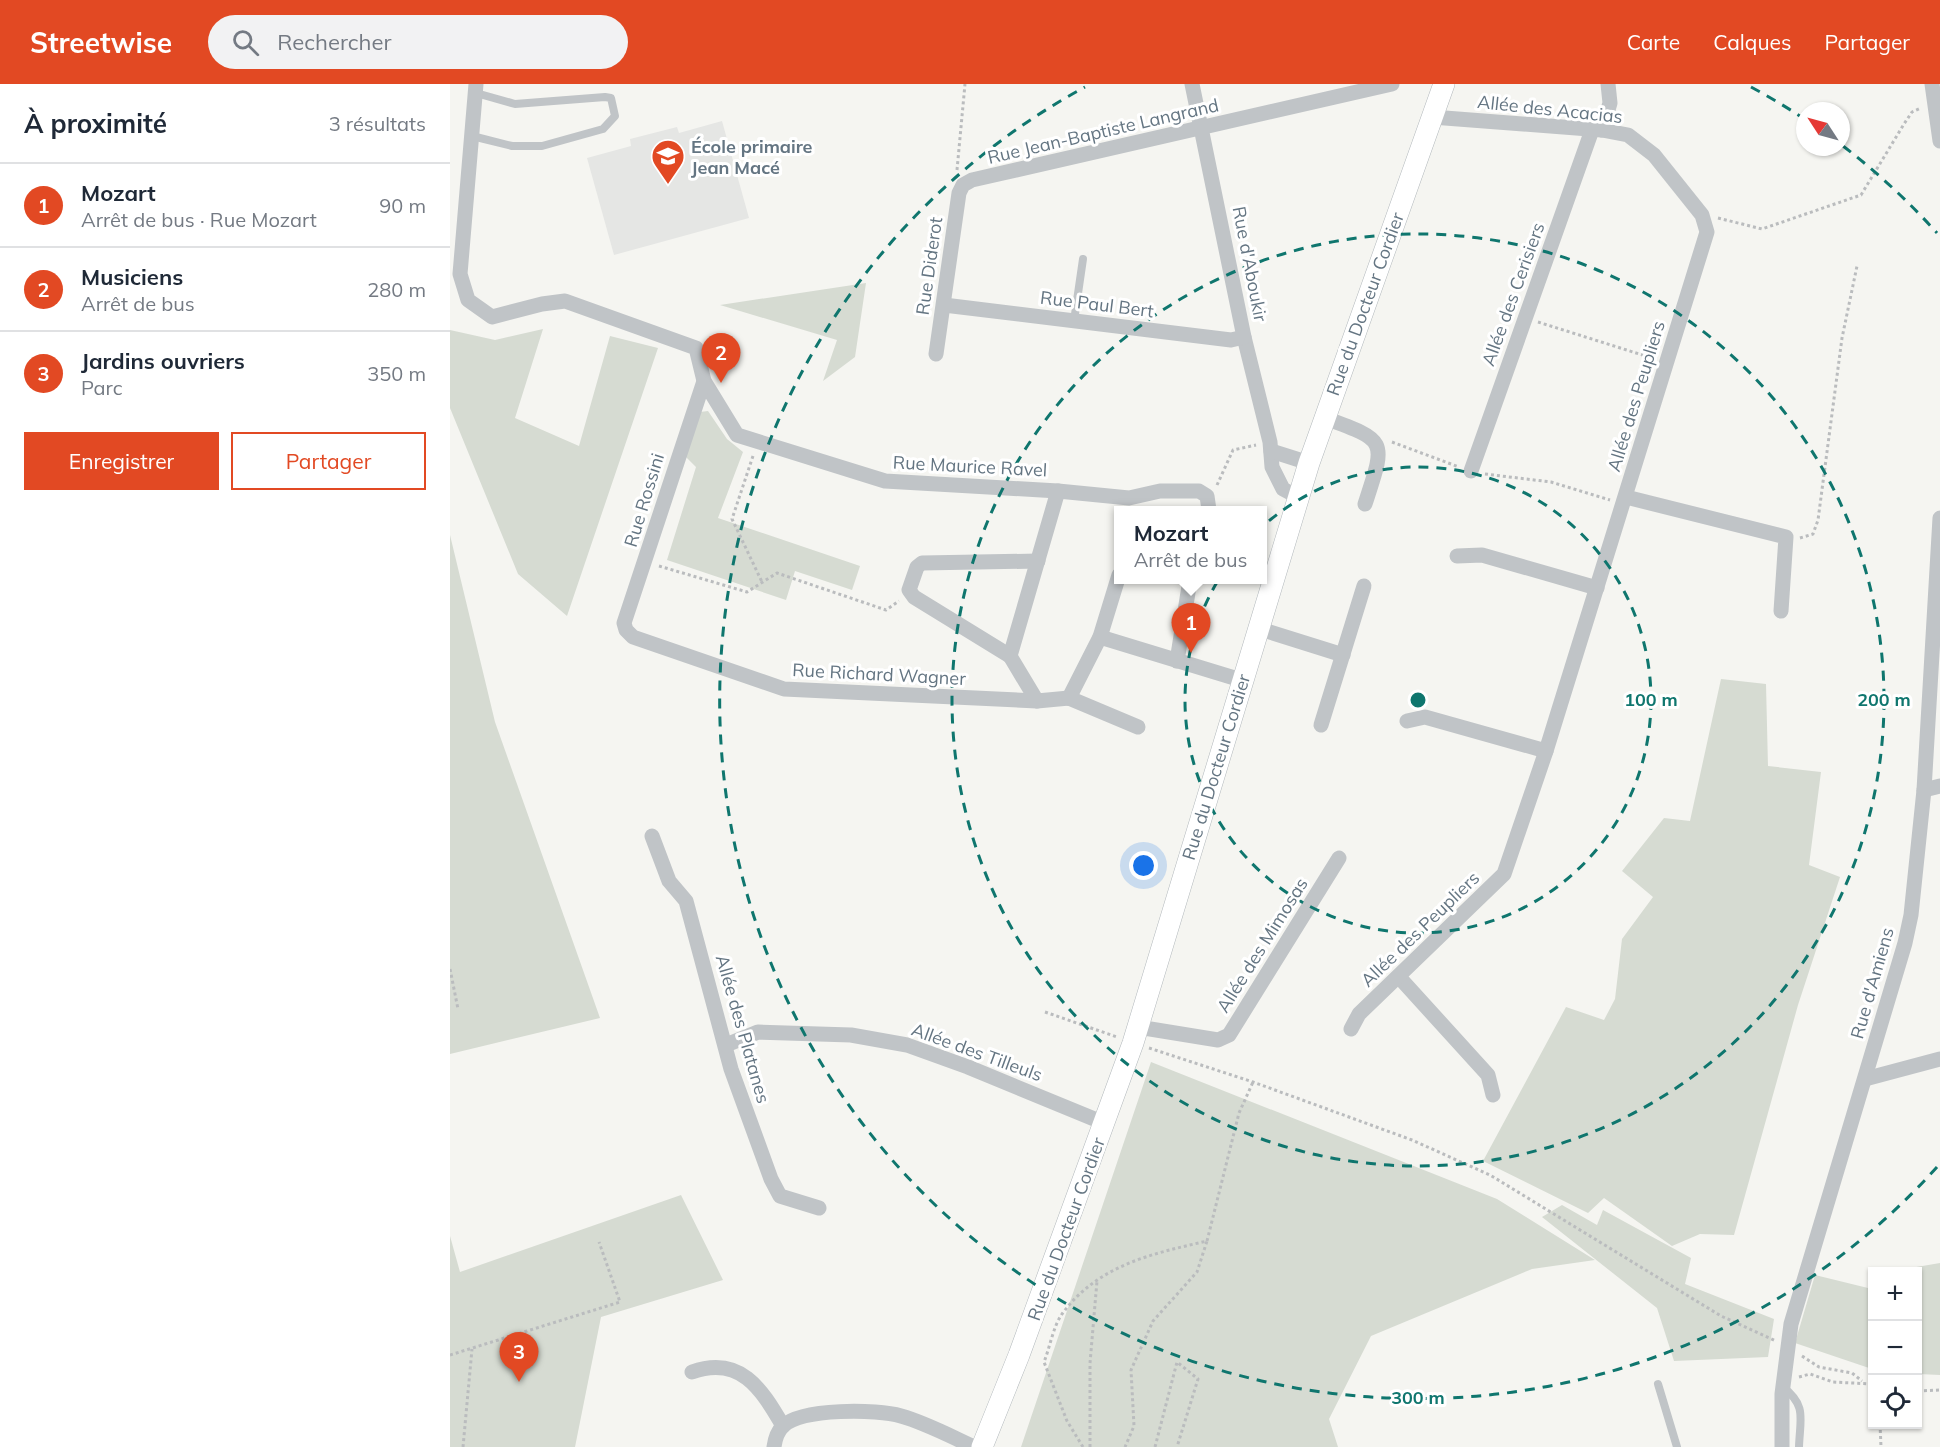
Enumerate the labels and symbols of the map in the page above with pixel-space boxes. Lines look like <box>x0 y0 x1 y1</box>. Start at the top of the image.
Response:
street label: Allée des Acacias <box>1476 90 1624 128</box>
street label: Rue Jean-Baptiste Langrand <box>985 93 1221 169</box>
north arrow <box>1796 102 1850 156</box>
place label: École primaire Jean Macé <box>691 135 813 179</box>
school or university icon: École primaire Jean Macé <box>650 138 686 185</box>
street label: Rue d'Aboukir <box>1228 204 1273 324</box>
street label: Rue du Docteur Cordier <box>1321 209 1409 399</box>
street label: Rue Diderot <box>911 216 947 316</box>
street label: Allée des Cerisiers <box>1476 219 1550 369</box>
street label: Rue Paul Bert <box>1039 286 1155 322</box>
street label: Allée des Peupliers <box>1602 318 1670 474</box>
pin: 2 <box>702 334 740 383</box>
street label: Rue Rossini <box>619 450 669 550</box>
street label: Rue Maurice Ravel <box>892 450 1048 482</box>
pin: 1 <box>1172 604 1210 653</box>
street label: Rue Richard Wagner <box>792 658 967 690</box>
street label: Rue du Docteur Cordier <box>1177 671 1255 863</box>
text: 100 m <box>1624 688 1678 711</box>
text: 200 m <box>1857 688 1911 711</box>
centre of rings <box>1408 690 1428 710</box>
your location <box>1129 851 1158 880</box>
street label: Allée des Peupliers <box>1356 866 1484 992</box>
street label: Allée des Mimosas <box>1211 873 1313 1017</box>
street label: Rue d'Amiens <box>1845 925 1899 1041</box>
street label: Allée des Platanes <box>711 952 775 1106</box>
street label: Allée des Tilleuls <box>908 1018 1046 1086</box>
street label: Rue du Docteur Cordier <box>1022 1134 1110 1324</box>
pin: 3 <box>500 1332 538 1382</box>
text: 300 m <box>1391 1386 1445 1409</box>

